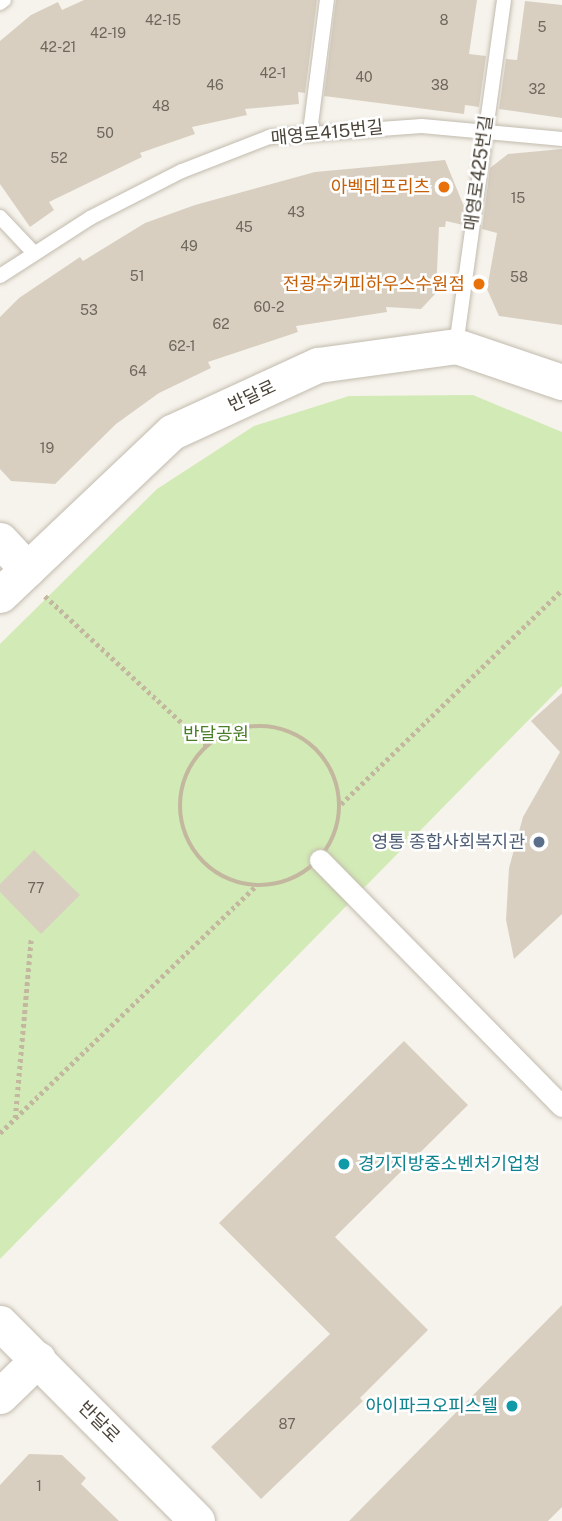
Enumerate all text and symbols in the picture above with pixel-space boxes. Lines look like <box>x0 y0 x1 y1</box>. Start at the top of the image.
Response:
house number: 42-15 <box>145 12 181 28</box>
house number: 8 <box>439 12 449 28</box>
house number: 5 <box>538 19 546 35</box>
house number: 42-19 <box>90 25 126 41</box>
house number: 42-21 <box>40 39 76 55</box>
house number: 42-1 <box>259 65 287 81</box>
house number: 40 <box>355 69 373 85</box>
house number: 46 <box>206 77 224 93</box>
house number: 38 <box>431 77 449 93</box>
house number: 32 <box>528 81 546 97</box>
house number: 48 <box>152 98 170 114</box>
street label: 매영로425번길 <box>460 114 498 232</box>
street label: 매영로415번길 <box>270 116 384 150</box>
house number: 50 <box>96 125 114 141</box>
house number: 52 <box>50 150 68 166</box>
place label: 아벡데프리츠 <box>331 176 430 198</box>
marker: 아벡데프리츠 <box>436 179 452 195</box>
house number: 15 <box>511 190 525 206</box>
house number: 43 <box>287 204 305 220</box>
house number: 45 <box>235 219 253 235</box>
house number: 49 <box>180 238 198 254</box>
house number: 51 <box>130 268 144 284</box>
house number: 58 <box>510 269 528 285</box>
place label: 전광수커피하우스수원점 <box>283 273 465 295</box>
marker: 전광수커피하우스수원점 <box>471 276 487 292</box>
house number: 60-2 <box>254 299 284 315</box>
house number: 53 <box>80 302 98 318</box>
house number: 62 <box>212 316 230 332</box>
house number: 62-1 <box>169 338 195 354</box>
house number: 64 <box>129 363 147 379</box>
street label: 반달로 <box>225 376 279 416</box>
house number: 19 <box>40 440 54 456</box>
park label: 반달공원 <box>183 723 249 745</box>
place label: 영통 종합사회복지관 <box>372 831 525 853</box>
marker: 영통 종합사회복지관 <box>531 834 547 850</box>
house number: 77 <box>28 880 44 896</box>
place label: 경기지방중소벤처기업청 <box>358 1153 540 1175</box>
marker: 경기지방중소벤처기업청 <box>336 1156 352 1172</box>
place label: 아이파크오피스텔 <box>366 1395 498 1417</box>
street label: 반달로 <box>74 1397 124 1447</box>
marker: 아이파크오피스텔 <box>504 1398 520 1414</box>
house number: 87 <box>278 1416 296 1432</box>
house number: 1 <box>36 1478 42 1494</box>

